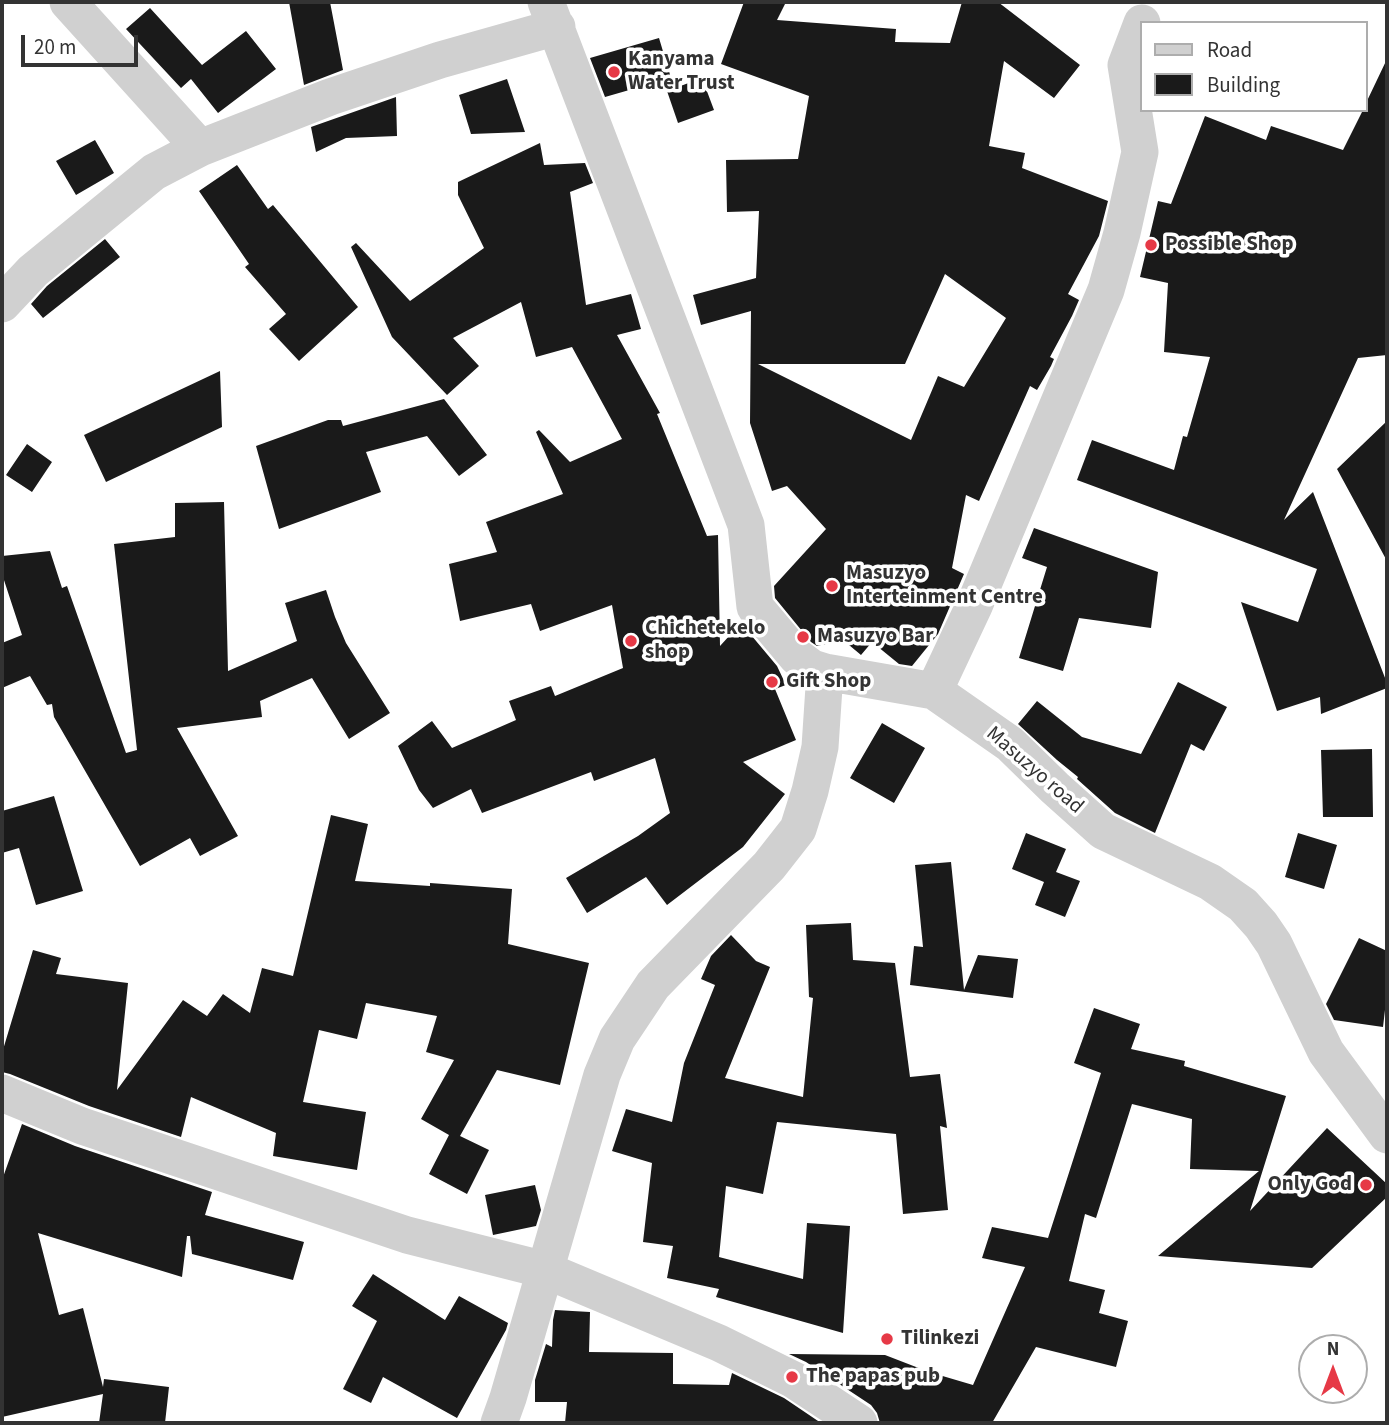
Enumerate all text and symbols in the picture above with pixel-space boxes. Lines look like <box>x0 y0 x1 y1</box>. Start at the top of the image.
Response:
scale bar <box>24 21 142 65</box>
legend <box>1140 21 1368 112</box>
text: 20 m <box>34 32 76 62</box>
text: Road <box>1207 35 1252 65</box>
place label: Kanyama Water Trust <box>628 47 735 97</box>
marker: Kanyama Water Trust <box>606 64 622 80</box>
text: Building <box>1207 70 1280 100</box>
place label: Possible Shop <box>1165 232 1293 258</box>
marker: Possible Shop <box>1143 237 1159 253</box>
place label: Masuzyo Interteinment Centre <box>846 561 1043 611</box>
marker: Masuzyo Interteinment Centre <box>824 578 840 594</box>
place label: Chichetekelo shop <box>645 616 765 666</box>
place label: Masuzyo Bar <box>817 624 934 650</box>
marker: Masuzyo Bar <box>795 629 811 645</box>
marker: Chichetekelo shop <box>623 633 639 649</box>
place label: Gift Shop <box>786 669 871 695</box>
marker: Gift Shop <box>764 674 780 690</box>
street label: Masuzyo road <box>980 722 1088 820</box>
place label: Only God <box>1267 1172 1352 1198</box>
marker: Only God <box>1358 1177 1374 1193</box>
place label: Tilinkezi <box>901 1326 979 1352</box>
marker: Tilinkezi <box>879 1331 895 1347</box>
north arrow <box>1298 1334 1368 1404</box>
text: N <box>1327 1336 1339 1363</box>
place label: The papas pub <box>806 1364 940 1390</box>
marker: The papas pub <box>784 1369 800 1385</box>

